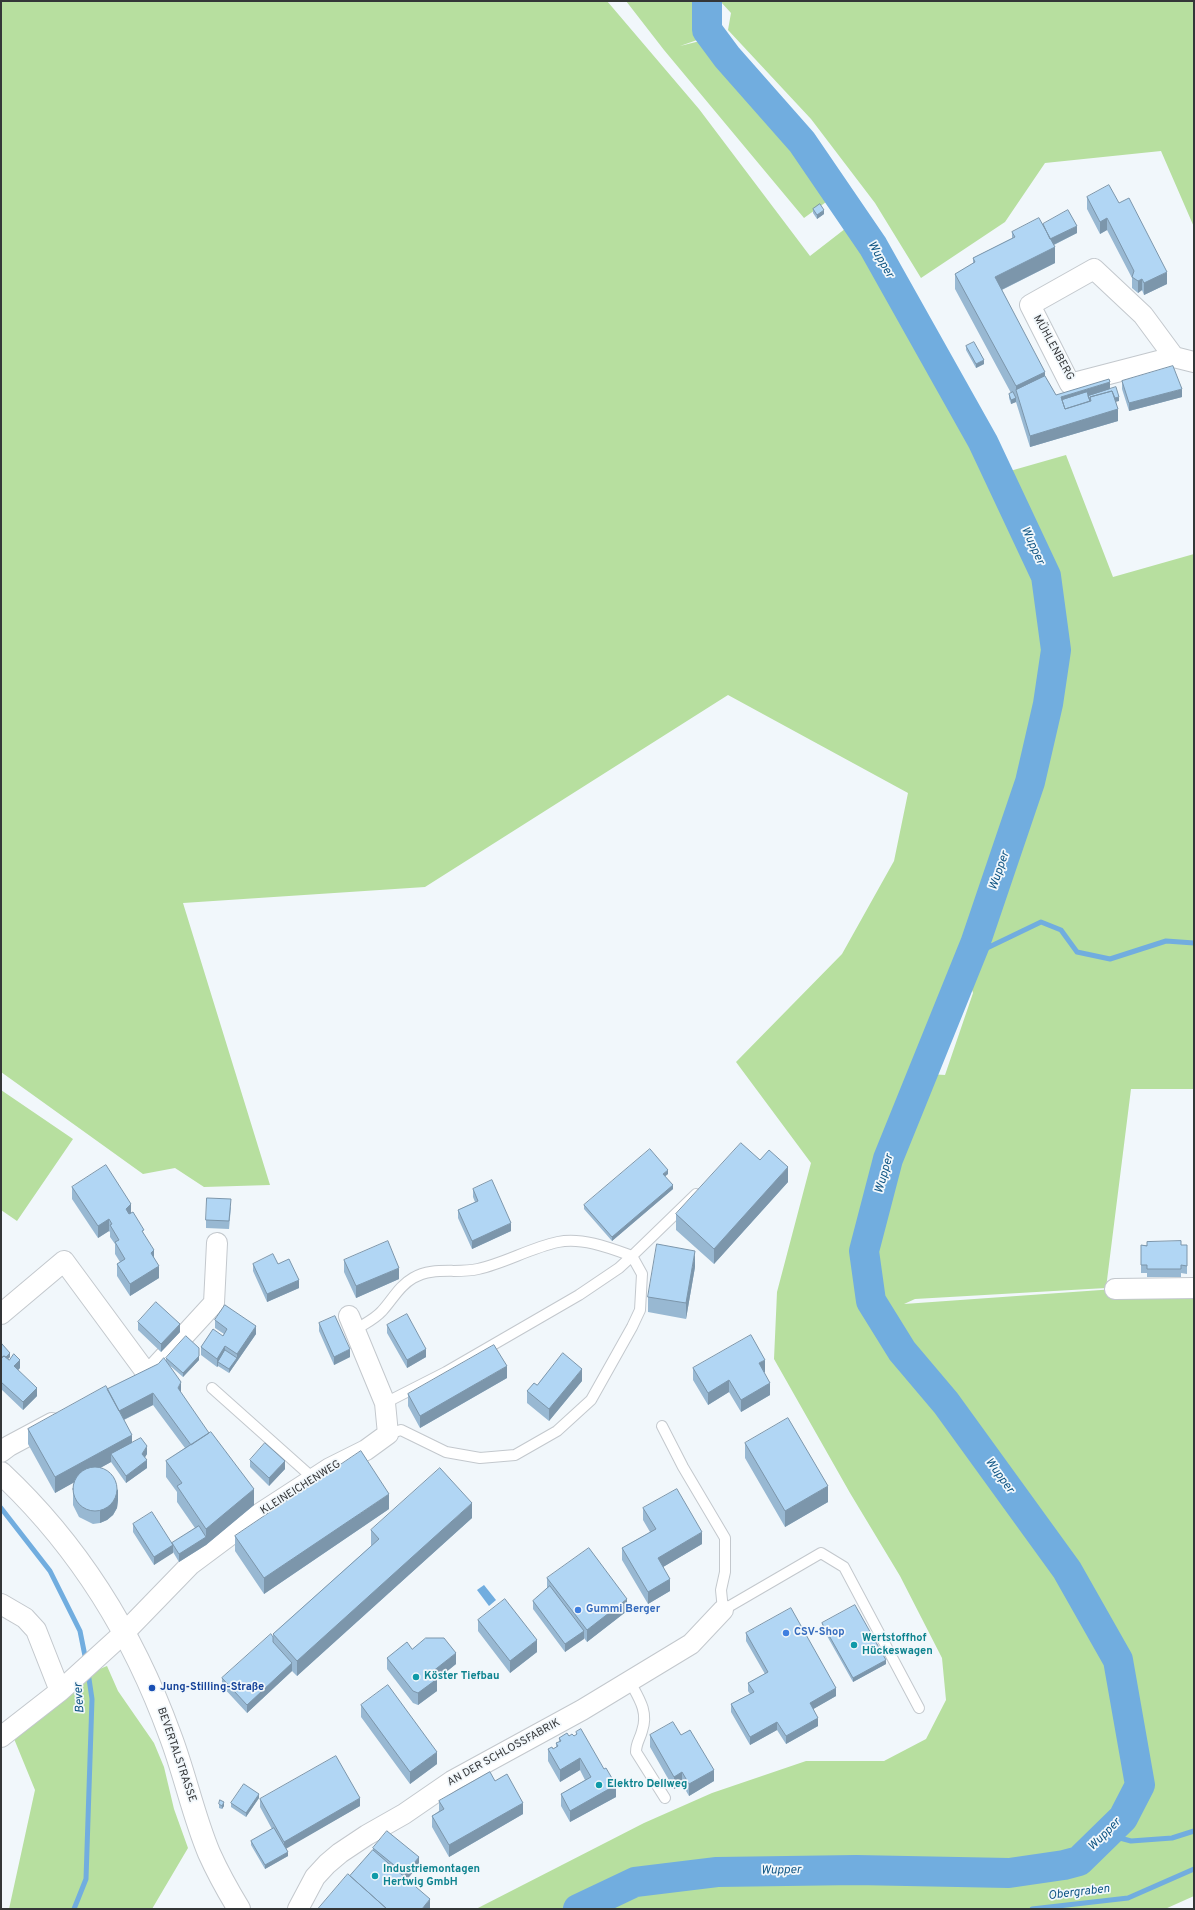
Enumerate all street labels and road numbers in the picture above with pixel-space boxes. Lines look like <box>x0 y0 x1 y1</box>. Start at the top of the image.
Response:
street label: MÜHLENBERG <box>1030 313 1076 383</box>
street label: KLEINEICHENWEG <box>258 1458 344 1518</box>
street label: BEVERTALSTRASSE <box>154 1706 198 1804</box>
street label: AN DER SCHLOSSFABRIK <box>445 1716 563 1790</box>

